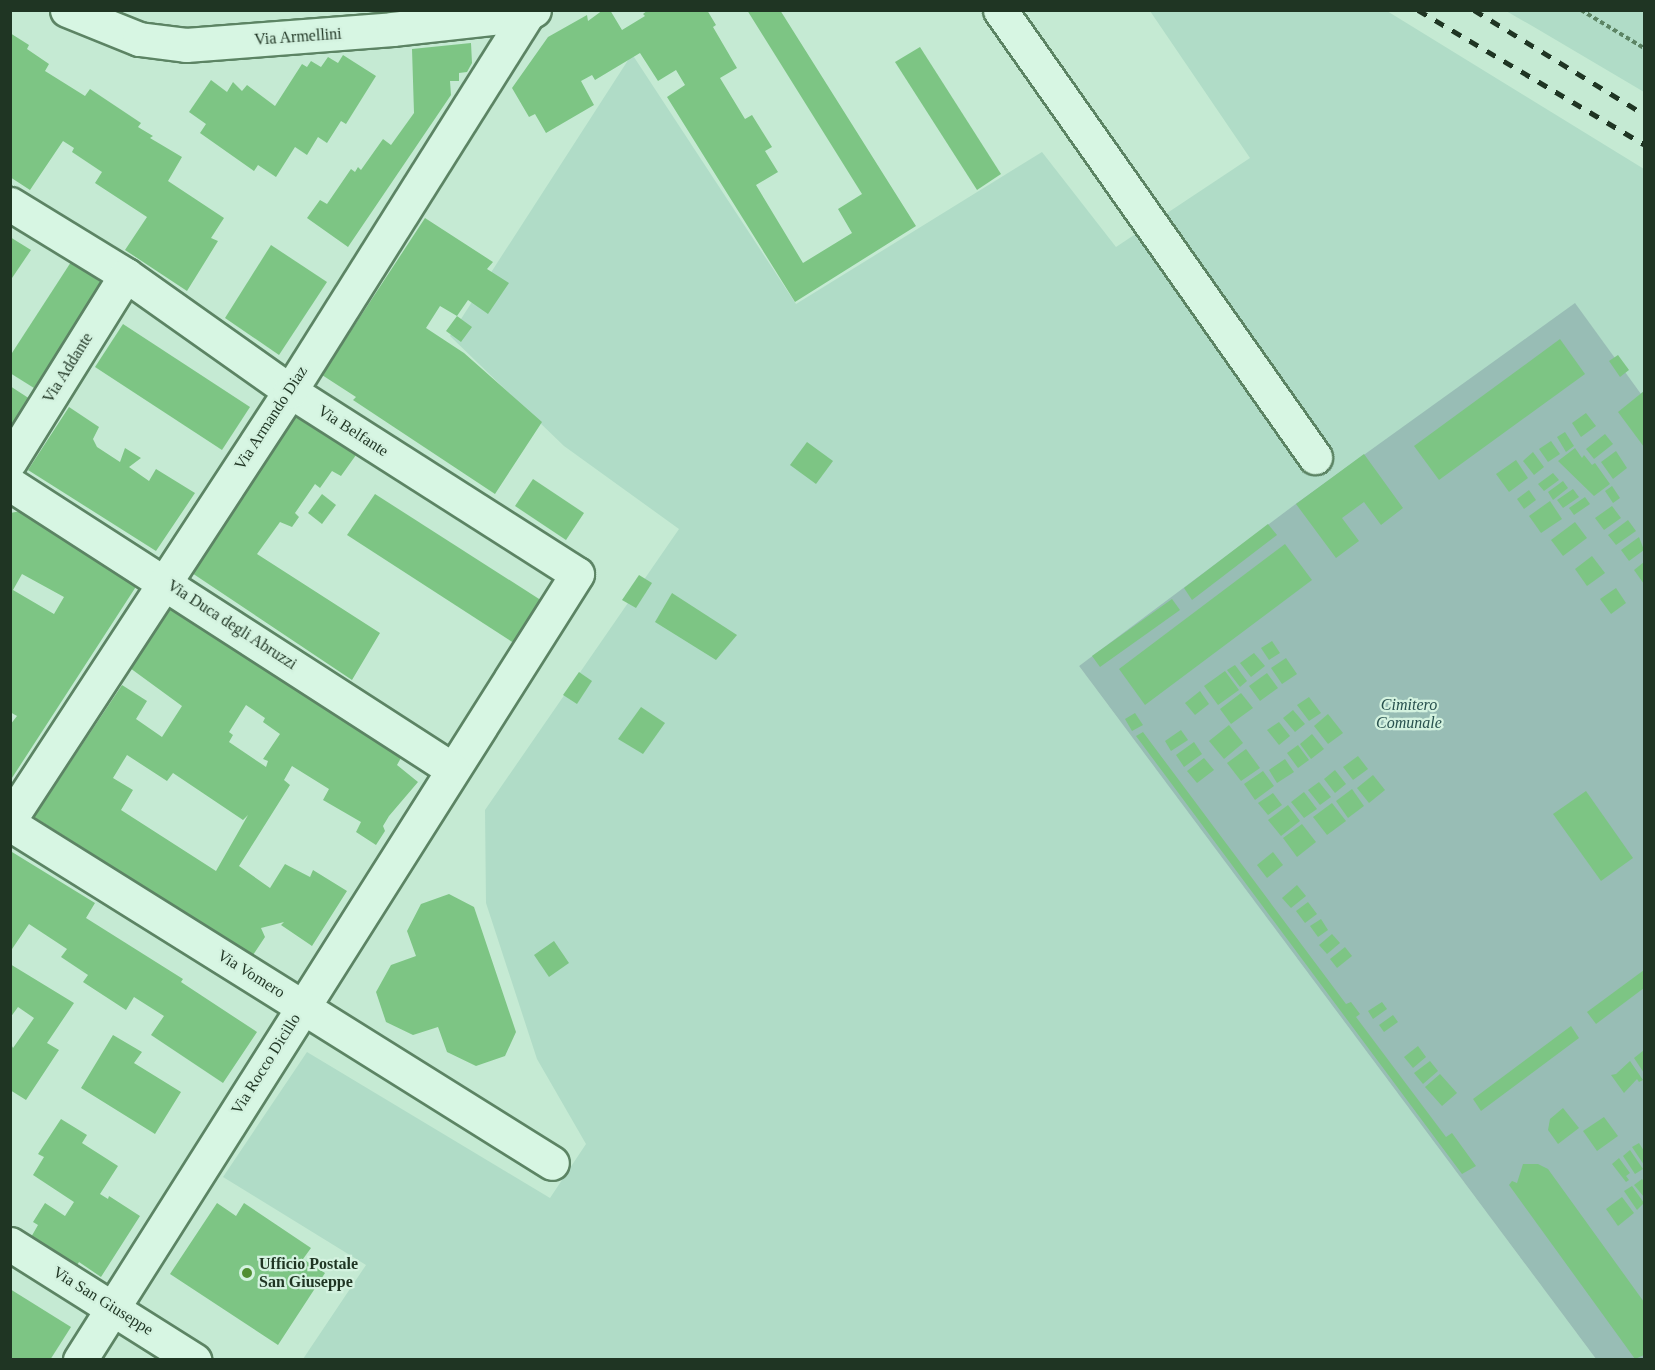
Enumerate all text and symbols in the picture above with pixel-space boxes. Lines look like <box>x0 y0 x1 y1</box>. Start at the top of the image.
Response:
street label: Via Armellini <box>253 24 343 50</box>
street label: Via Addante <box>39 329 97 407</box>
street label: Via Armando Diaz <box>230 362 312 474</box>
street label: Via Belfante <box>314 401 392 461</box>
street label: Via Duca degli Abruzzi <box>163 576 301 674</box>
park label: Cimitero Comunale <box>1376 695 1442 733</box>
street label: Via Vomero <box>213 946 289 1002</box>
street label: Via Rocco Dicillo <box>227 1010 305 1118</box>
place label: Ufficio Postale San Giuseppe <box>259 1254 358 1292</box>
street label: Via San Giuseppe <box>49 1263 157 1339</box>
marker: Ufficio Postale San Giuseppe <box>240 1266 254 1280</box>

